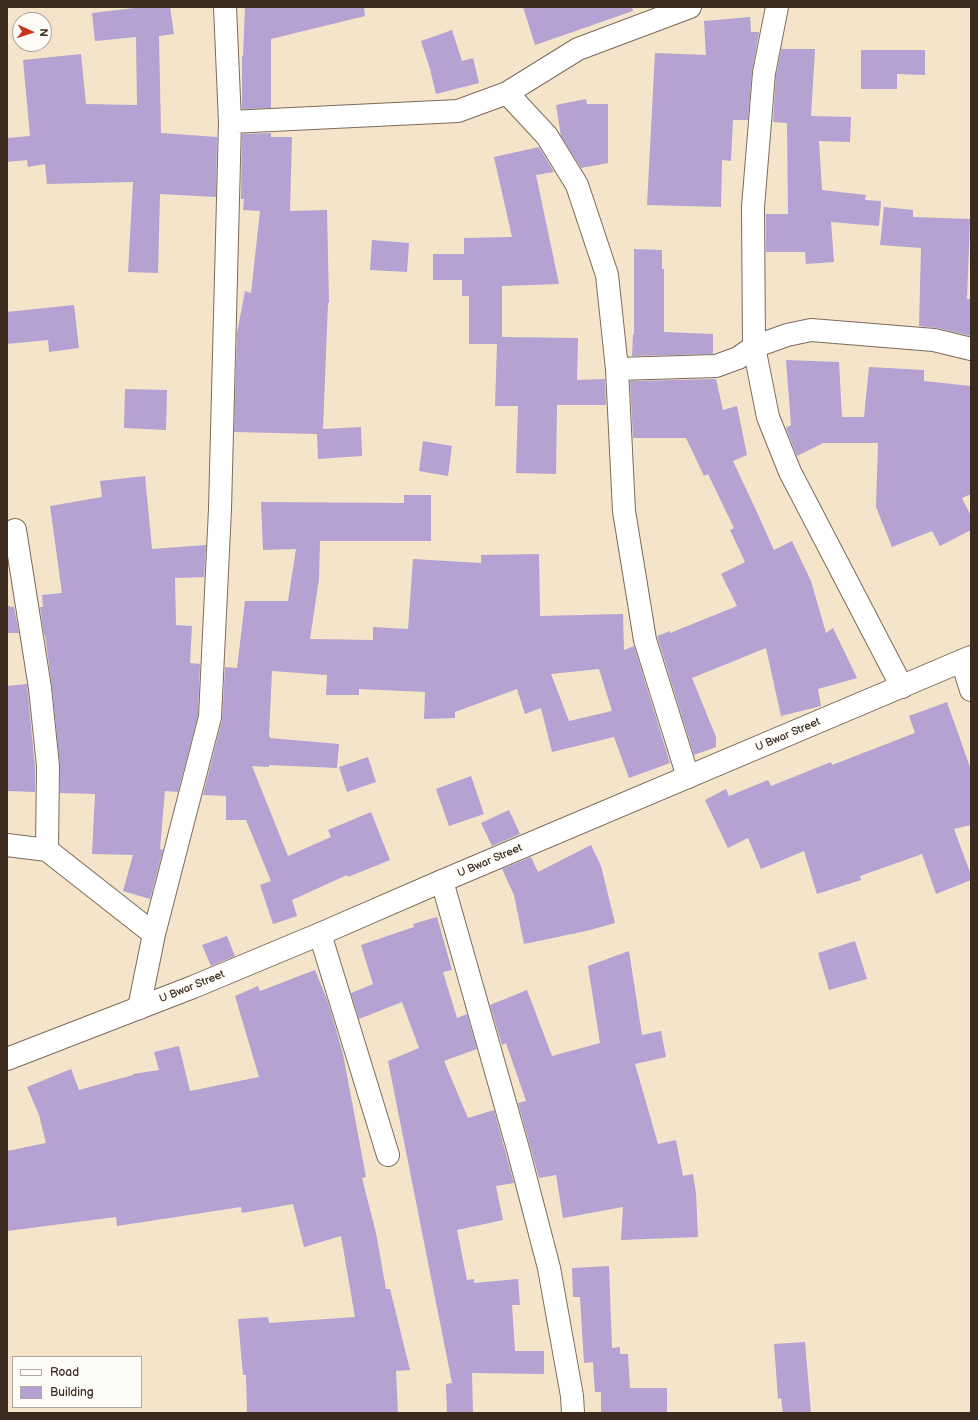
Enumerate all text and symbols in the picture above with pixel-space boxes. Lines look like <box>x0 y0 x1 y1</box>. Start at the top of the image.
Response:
north arrow <box>12 12 52 52</box>
text: N <box>37 28 50 37</box>
street label: U Bwar Street <box>754 715 822 755</box>
street label: U Bwar Street <box>456 841 524 881</box>
street label: U Bwar Street <box>157 968 227 1006</box>
legend <box>12 1356 142 1408</box>
text: Road <box>50 1365 79 1380</box>
text: Building <box>50 1385 94 1400</box>

